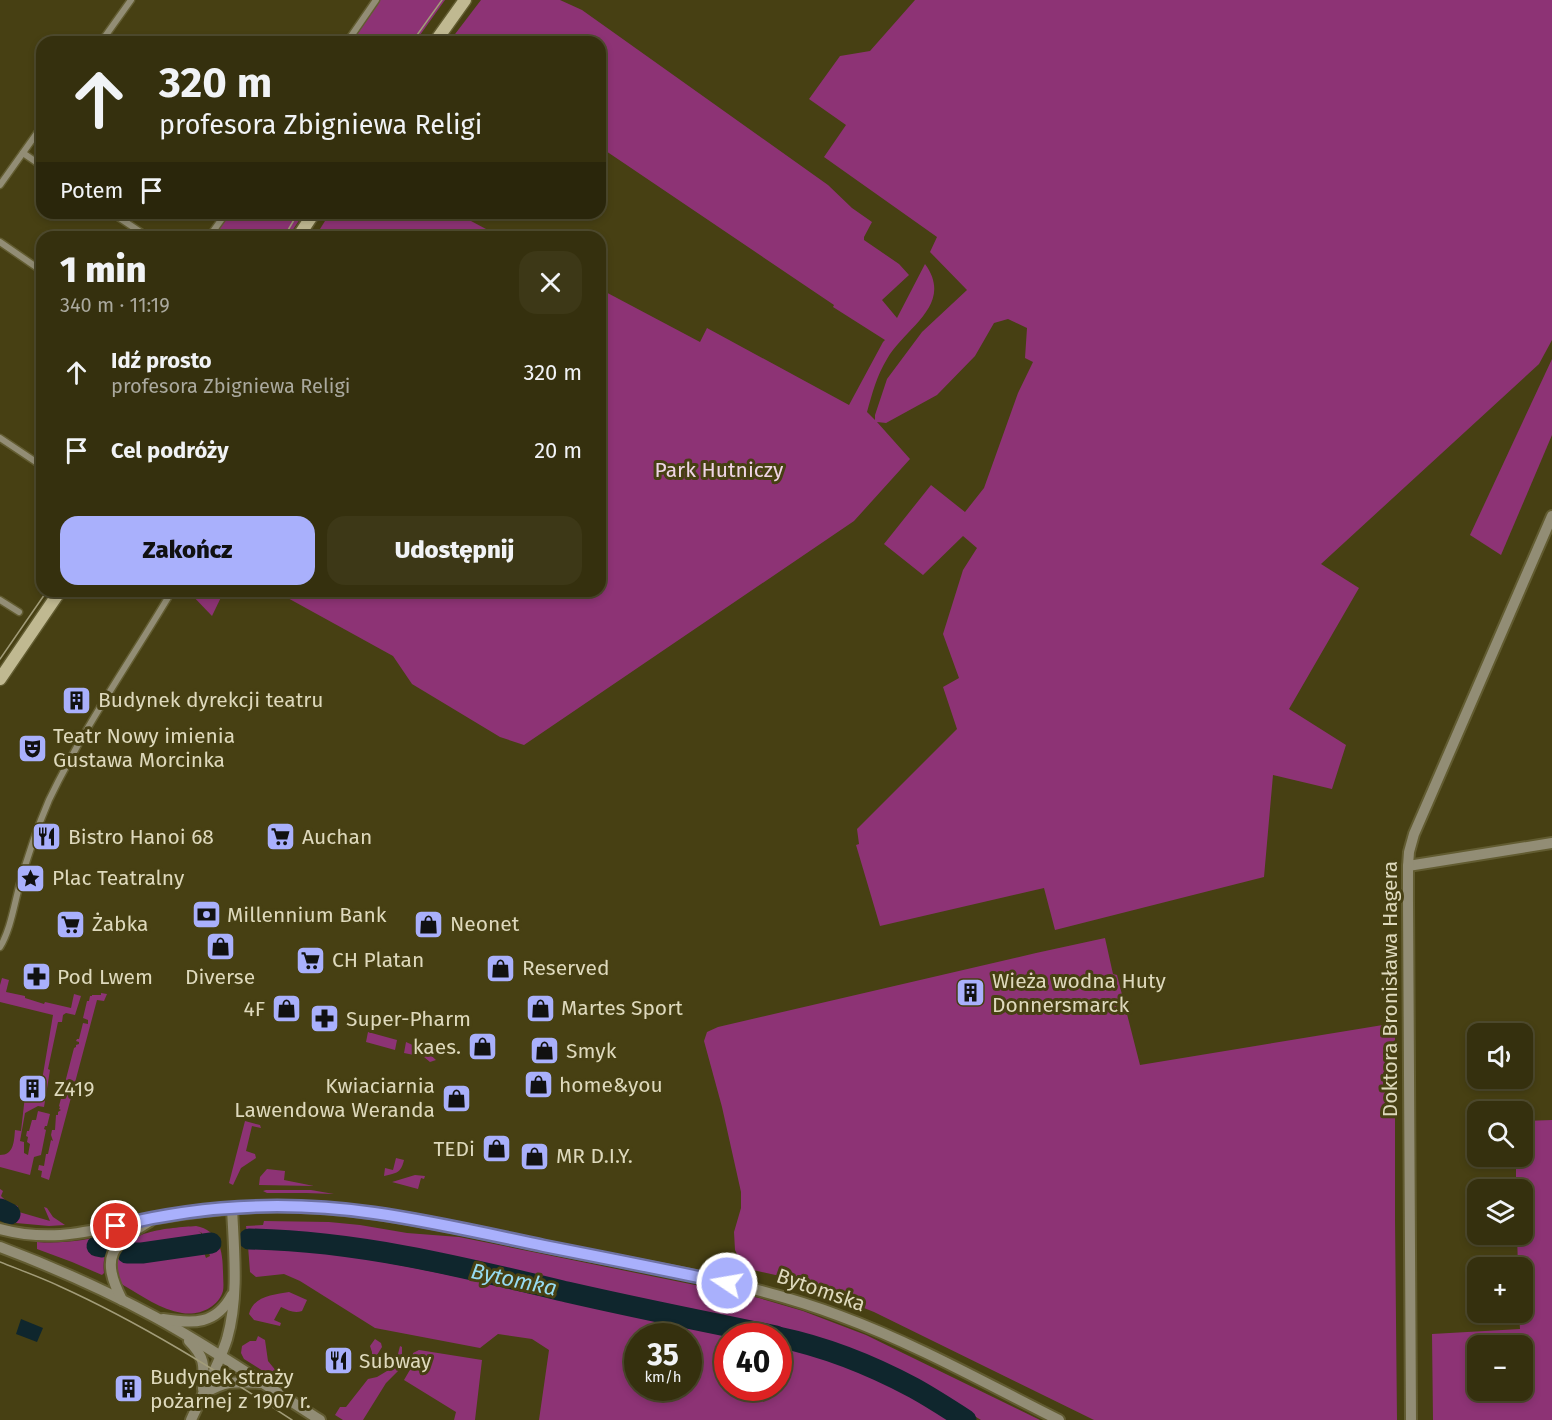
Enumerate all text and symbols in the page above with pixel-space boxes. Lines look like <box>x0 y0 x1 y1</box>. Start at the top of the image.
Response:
text: 320 m <box>159 58 272 108</box>
icon: ahead <box>60 60 138 138</box>
text: profesora Zbigniewa Religi <box>159 109 482 141</box>
icon: arrive <box>135 174 168 207</box>
text: Potem <box>60 177 123 204</box>
text: 1 min <box>60 248 146 292</box>
button: close <box>519 251 582 314</box>
text: 340 m · 11:19 <box>60 293 170 317</box>
text: Idź prosto <box>111 347 212 374</box>
icon: ahead <box>60 356 93 389</box>
text: 320 m <box>523 359 582 386</box>
text: profesora Zbigniewa Religi <box>111 374 350 398</box>
icon: arrive <box>60 434 93 467</box>
text: Cel podróży <box>111 437 229 464</box>
text: 20 m <box>534 437 582 464</box>
park label: Park Hutniczy <box>655 457 784 483</box>
button: Zakończ <box>60 516 315 585</box>
button: Udostępnij <box>327 516 582 585</box>
building icon: Budynek dyrekcji teatru <box>61 684 93 716</box>
place label: Budynek dyrekcji teatru <box>98 687 324 713</box>
place label: Teatr Nowy imienia Gustawa Morcinka <box>53 723 235 773</box>
theatre icon: Teatr Nowy imienia Gustawa Morcinka <box>16 732 48 764</box>
restaurant icon: Bistro Hanoi 68 <box>31 821 63 853</box>
supermarket icon: Auchan <box>265 821 297 853</box>
place label: Bistro Hanoi 68 <box>68 824 214 850</box>
place label: Auchan <box>302 824 372 850</box>
street label: Doktora Bronisława Hagera <box>1377 861 1403 1117</box>
place icon: Plac Teatralny <box>15 862 47 894</box>
place label: Plac Teatralny <box>52 865 185 891</box>
bank icon: Millennium Bank <box>190 899 222 931</box>
place label: Millennium Bank <box>227 902 387 928</box>
supermarket icon: Żabka <box>55 908 87 940</box>
shop icon: Neonet <box>413 908 445 940</box>
place label: Żabka <box>92 911 148 937</box>
place label: Neonet <box>450 911 520 937</box>
shop icon: Diverse <box>204 930 236 962</box>
supermarket icon: CH Platan <box>295 944 327 976</box>
place label: CH Platan <box>332 947 424 973</box>
shop icon: Reserved <box>485 952 517 984</box>
place label: Reserved <box>522 955 609 981</box>
pharmacy icon: Pod Lwem <box>20 961 52 993</box>
place label: Pod Lwem <box>57 964 153 990</box>
place label: Diverse <box>185 964 255 990</box>
place label: Wieża wodna Huty Donnersmarck <box>992 968 1167 1018</box>
building icon: Wieża wodna Huty Donnersmarck <box>955 977 987 1009</box>
shop icon: Martes Sport <box>524 992 556 1024</box>
shop icon: 4F <box>270 993 302 1025</box>
place label: Martes Sport <box>561 995 683 1021</box>
place label: 4F <box>244 996 265 1022</box>
pharmacy icon: Super-Pharm <box>309 1003 341 1035</box>
place label: Super-Pharm <box>346 1006 471 1032</box>
map controls <box>1467 1023 1533 1401</box>
button: sound <box>1467 1023 1533 1089</box>
shop icon: kaes. <box>466 1031 498 1063</box>
place label: kaes. <box>413 1034 461 1060</box>
shop icon: Smyk <box>529 1035 561 1067</box>
place label: Smyk <box>566 1038 617 1064</box>
shop icon: home&you <box>522 1069 554 1101</box>
place label: home&you <box>559 1072 663 1098</box>
building icon: Z419 <box>17 1073 49 1105</box>
place label: Kwiaciarnia Lawendowa Weranda <box>234 1073 435 1123</box>
place label: Z419 <box>54 1076 94 1102</box>
shop icon: Kwiaciarnia Lawendowa Weranda <box>440 1082 472 1114</box>
button: search <box>1467 1101 1533 1167</box>
shop icon: TEDi <box>480 1133 512 1165</box>
place label: TEDi <box>433 1136 475 1162</box>
shop icon: MR D.I.Y. <box>519 1140 551 1172</box>
place label: MR D.I.Y. <box>556 1143 633 1169</box>
button: layers <box>1467 1179 1533 1245</box>
pin <box>90 1200 141 1251</box>
icon: arrive <box>99 1209 132 1242</box>
position arrow <box>695 1251 759 1315</box>
water label: Bytomka <box>468 1257 559 1302</box>
button: + <box>1467 1257 1533 1323</box>
street label: Bytomska <box>773 1263 869 1317</box>
speed limit sign: 40 <box>714 1323 792 1401</box>
button: − <box>1467 1335 1533 1401</box>
text: 35 <box>647 1337 679 1373</box>
restaurant icon: Subway <box>322 1345 354 1377</box>
place label: Subway <box>359 1348 432 1374</box>
place label: Budynek straży pożarnej z 1907 r. <box>150 1364 311 1414</box>
text: km/h <box>644 1368 682 1386</box>
building icon: Budynek straży pożarnej z 1907 r. <box>113 1373 145 1405</box>

